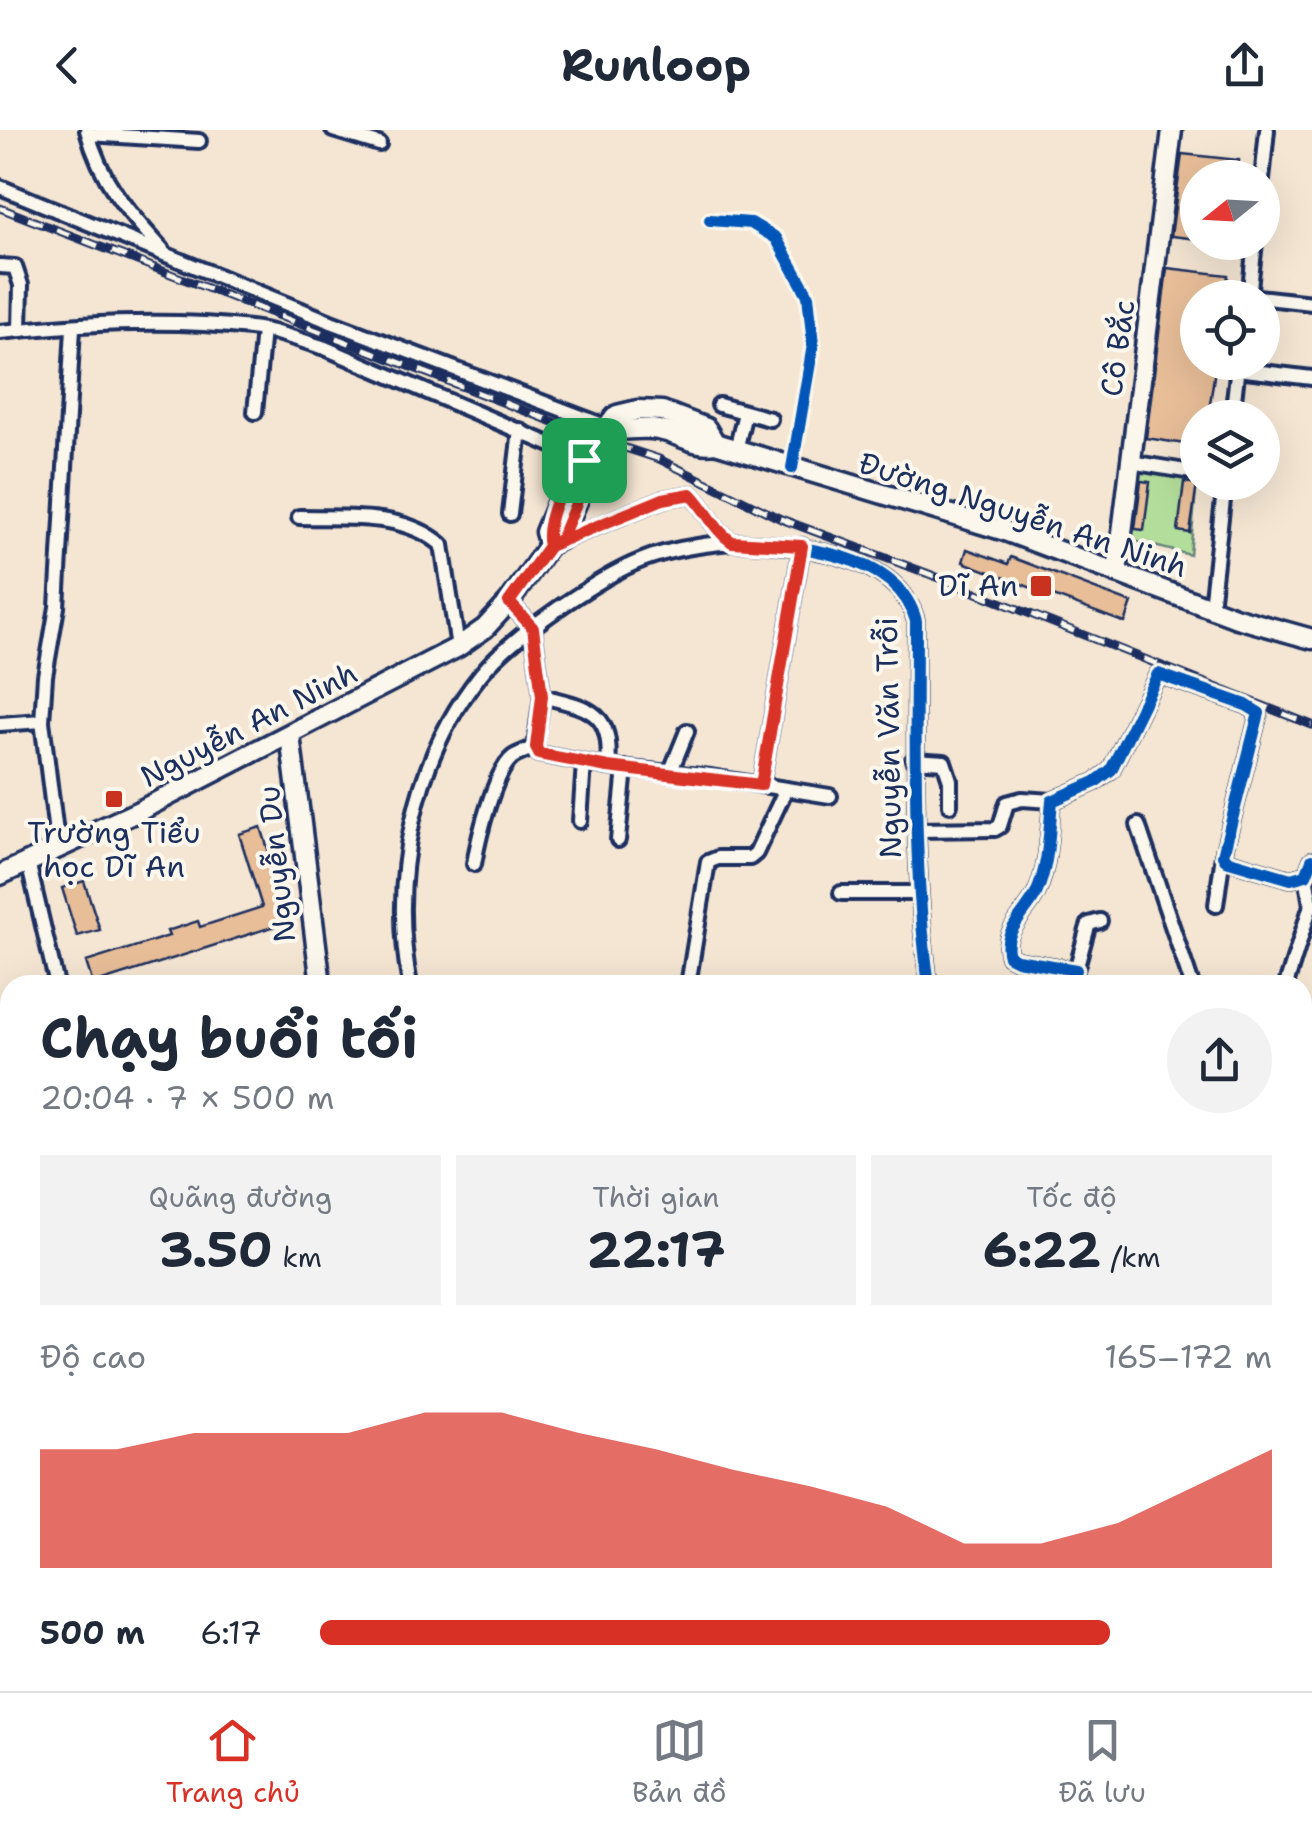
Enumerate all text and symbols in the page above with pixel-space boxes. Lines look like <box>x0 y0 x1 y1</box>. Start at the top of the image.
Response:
text: Runloop <box>561 35 751 95</box>
icon: back <box>40 38 95 93</box>
icon: share <box>1217 38 1272 93</box>
north arrow <box>1180 160 1280 260</box>
map controls <box>1180 160 1280 500</box>
button: locate <box>1180 280 1280 380</box>
street label: Cô Bắc <box>1090 297 1145 399</box>
button: layers <box>1180 400 1280 500</box>
pin <box>542 418 627 503</box>
icon: arrive <box>557 433 612 488</box>
street label: Đường Nguyễn An Ninh <box>854 442 1193 587</box>
place label: Dĩ An <box>938 565 1018 606</box>
marker: Dĩ An <box>1028 573 1054 599</box>
street label: Nguyễn Văn Trỗi <box>866 617 911 859</box>
street label: Nguyễn An Ninh <box>133 652 364 797</box>
street label: Nguyễn Du <box>248 784 305 944</box>
marker: Trường Tiểu học Dĩ An <box>103 788 125 810</box>
place label: Trường Tiểu học Dĩ An <box>27 812 201 887</box>
text: Chạy buổi tối <box>40 1001 418 1075</box>
button: share <box>1167 1008 1272 1113</box>
text: 20:04 · 7 × 500 m <box>40 1076 334 1119</box>
text: Quãng đường <box>149 1178 332 1216</box>
text: Thời gian <box>592 1178 720 1216</box>
text: Tốc độ <box>1027 1178 1117 1216</box>
text: 3.50 <box>159 1216 273 1283</box>
text: 22:17 <box>587 1216 725 1283</box>
text: 6:22 <box>983 1216 1101 1283</box>
text: km <box>273 1238 322 1276</box>
text: /km <box>1101 1238 1161 1276</box>
text: Độ cao <box>40 1335 146 1378</box>
text: 165–172 m <box>1104 1335 1272 1378</box>
text: 500 m <box>40 1611 145 1654</box>
text: 6:17 <box>200 1611 262 1654</box>
tab: Trang chủ <box>166 1713 300 1811</box>
tab: Bản đồ <box>632 1713 726 1811</box>
tab: Đã lưu <box>1058 1713 1146 1811</box>

